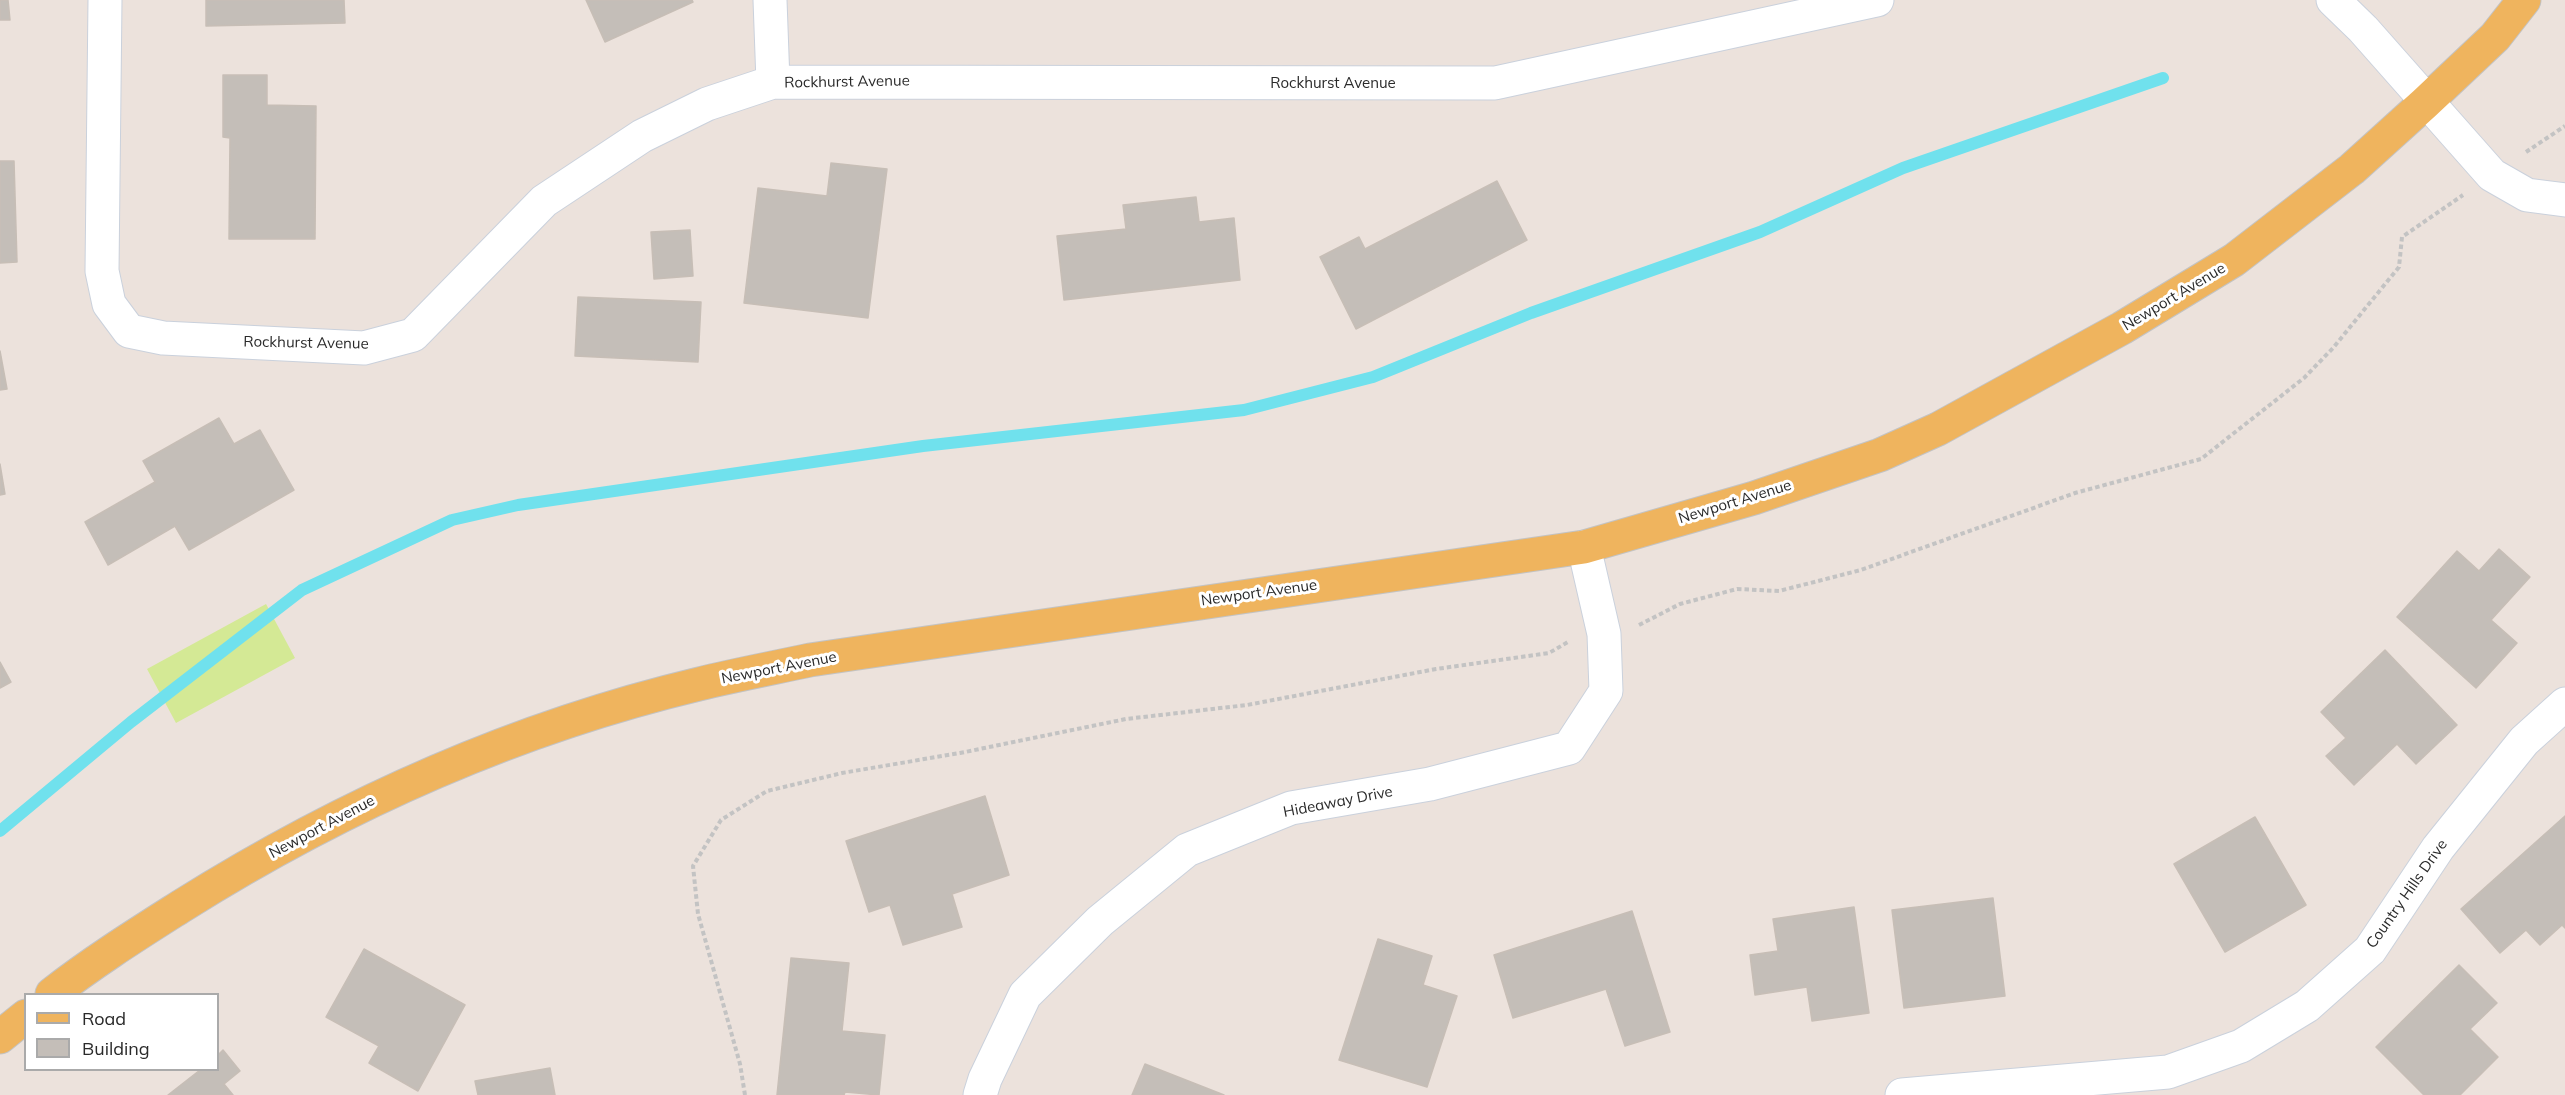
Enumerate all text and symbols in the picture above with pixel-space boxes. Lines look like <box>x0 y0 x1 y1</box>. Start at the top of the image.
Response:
street label: Rockhurst Avenue <box>784 72 910 92</box>
street label: Rockhurst Avenue <box>1270 74 1396 92</box>
street label: Newport Avenue <box>2119 259 2229 335</box>
street label: Rockhurst Avenue <box>243 333 369 353</box>
street label: Newport Avenue <box>1676 476 1794 528</box>
street label: Newport Avenue <box>1200 576 1318 610</box>
street label: Newport Avenue <box>720 648 838 688</box>
street label: Hideaway Drive <box>1282 783 1394 821</box>
street label: Newport Avenue <box>266 792 378 862</box>
street label: Country Hills Drive <box>2363 836 2451 952</box>
legend <box>24 993 219 1071</box>
text: Road <box>82 1007 126 1030</box>
text: Building <box>82 1037 150 1060</box>

